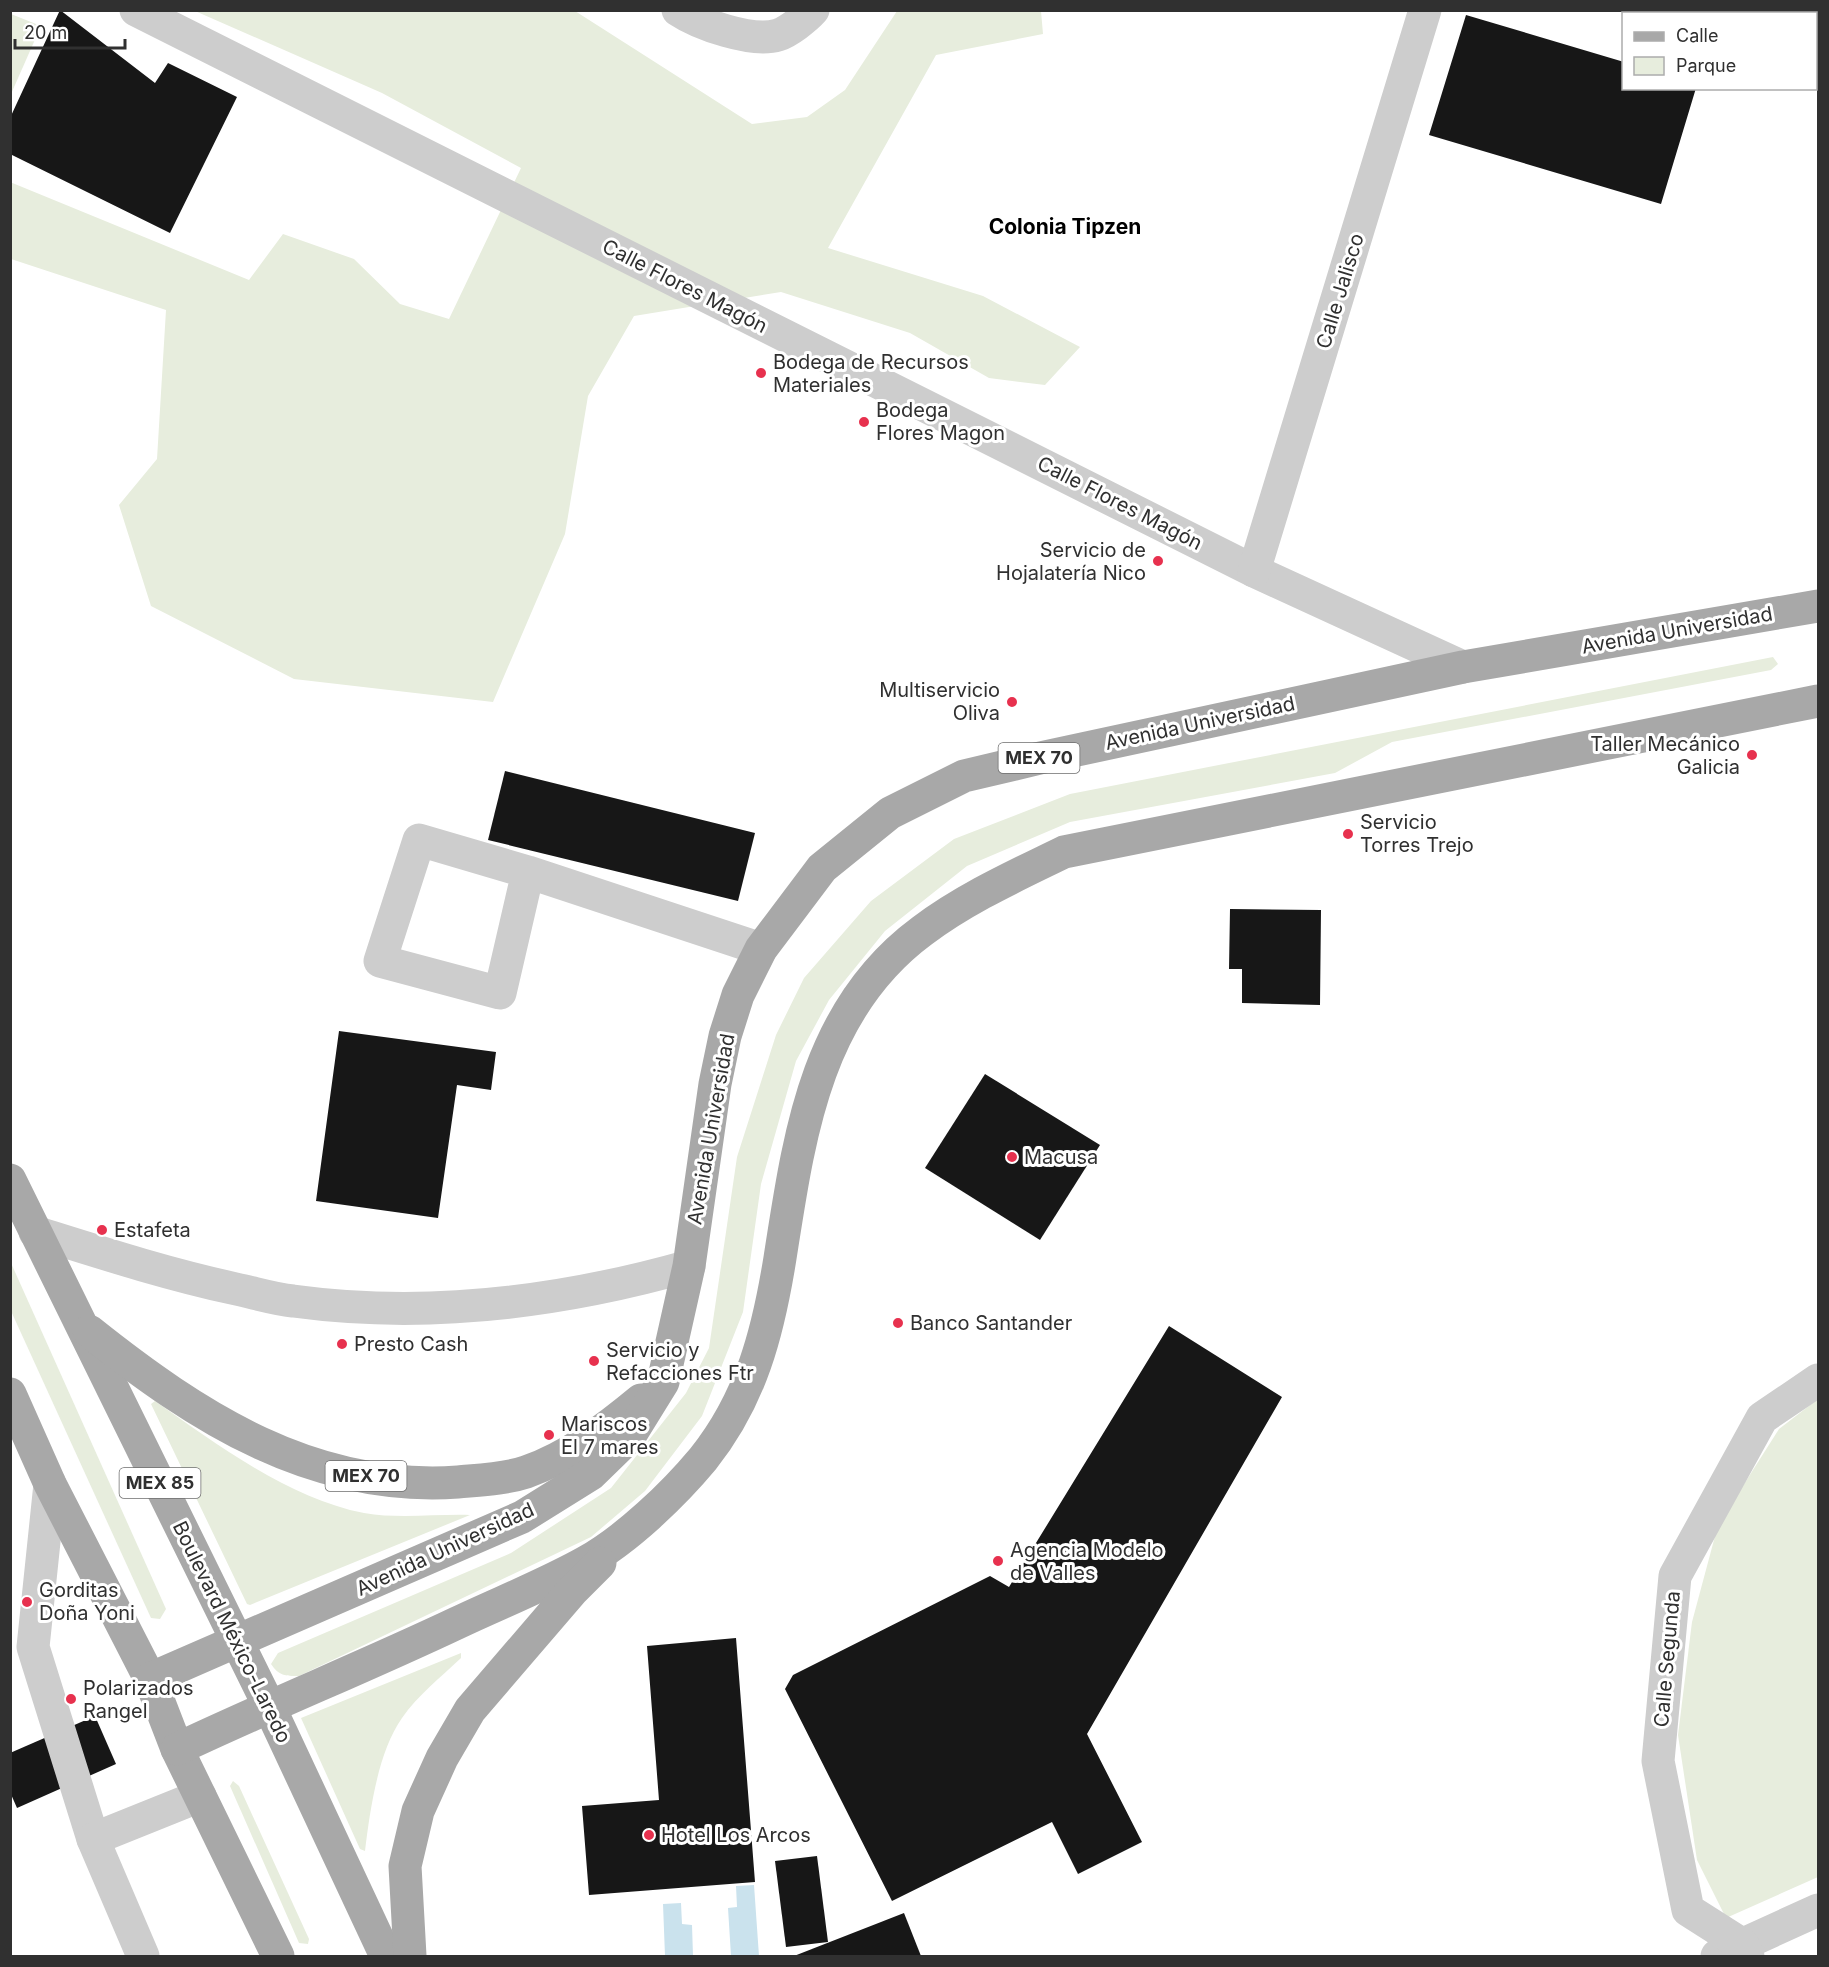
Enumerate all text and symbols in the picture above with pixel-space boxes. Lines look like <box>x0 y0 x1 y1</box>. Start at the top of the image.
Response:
scale bar <box>15 12 124 50</box>
legend <box>1622 12 1817 90</box>
text: 20 m <box>24 22 67 43</box>
text: Calle <box>1676 25 1718 46</box>
text: Parque <box>1676 55 1736 76</box>
district label: Colonia Tipzen <box>989 214 1141 239</box>
street label: Calle Jalisco <box>1311 231 1369 351</box>
street label: Calle Flores Magón <box>599 234 771 338</box>
place label: Bodega de Recursos Materiales <box>773 350 969 397</box>
marker: Bodega de Recursos Materiales <box>754 366 768 380</box>
place label: Bodega Flores Magon <box>876 398 1005 445</box>
marker: Bodega Flores Magon <box>857 415 871 429</box>
street label: Calle Flores Magón <box>1034 451 1206 555</box>
place label: Servicio de Hojalatería Nico <box>996 538 1146 585</box>
marker: Servicio de Hojalatería Nico <box>1151 554 1165 568</box>
street label: Avenida Universidad <box>1580 601 1774 659</box>
place label: Multiservicio Oliva <box>879 678 1000 725</box>
street label: Avenida Universidad <box>1103 691 1297 755</box>
marker: Multiservicio Oliva <box>1005 695 1019 709</box>
place label: Taller Mecánico Galicia <box>1590 732 1740 779</box>
road number: MEX 70 <box>998 743 1080 773</box>
marker: Taller Mecánico Galicia <box>1745 748 1759 762</box>
place label: Servicio Torres Trejo <box>1360 810 1474 857</box>
marker: Servicio Torres Trejo <box>1341 827 1355 841</box>
street label: Avenida Universidad <box>682 1032 740 1226</box>
place label: Macusa <box>1024 1145 1098 1169</box>
marker: Macusa <box>1005 1150 1019 1164</box>
place label: Estafeta <box>114 1218 191 1242</box>
marker: Estafeta <box>95 1223 109 1237</box>
place label: Banco Santander <box>910 1311 1073 1335</box>
marker: Banco Santander <box>891 1316 905 1330</box>
place label: Presto Cash <box>354 1332 468 1356</box>
marker: Presto Cash <box>335 1337 349 1351</box>
place label: Servicio y Refacciones Ftr <box>606 1338 754 1385</box>
marker: Servicio y Refacciones Ftr <box>587 1354 601 1368</box>
place label: Mariscos El 7 mares <box>561 1412 659 1459</box>
marker: Mariscos El 7 mares <box>542 1428 556 1442</box>
road number: MEX 70 <box>326 1461 406 1491</box>
road number: MEX 85 <box>120 1468 201 1498</box>
street label: Avenida Universidad <box>352 1497 538 1601</box>
street label: Boulevard México-Laredo <box>168 1517 296 1747</box>
place label: Agencia Modelo de Valles <box>1010 1538 1163 1585</box>
marker: Agencia Modelo de Valles <box>991 1554 1005 1568</box>
place label: Gorditas Doña Yoni <box>39 1578 135 1625</box>
street label: Calle Segunda <box>1649 1590 1685 1728</box>
marker: Gorditas Doña Yoni <box>20 1595 34 1609</box>
place label: Polarizados Rangel <box>83 1676 194 1723</box>
marker: Polarizados Rangel <box>64 1692 78 1706</box>
place label: Hotel Los Arcos <box>661 1823 811 1847</box>
marker: Hotel Los Arcos <box>642 1828 656 1842</box>

